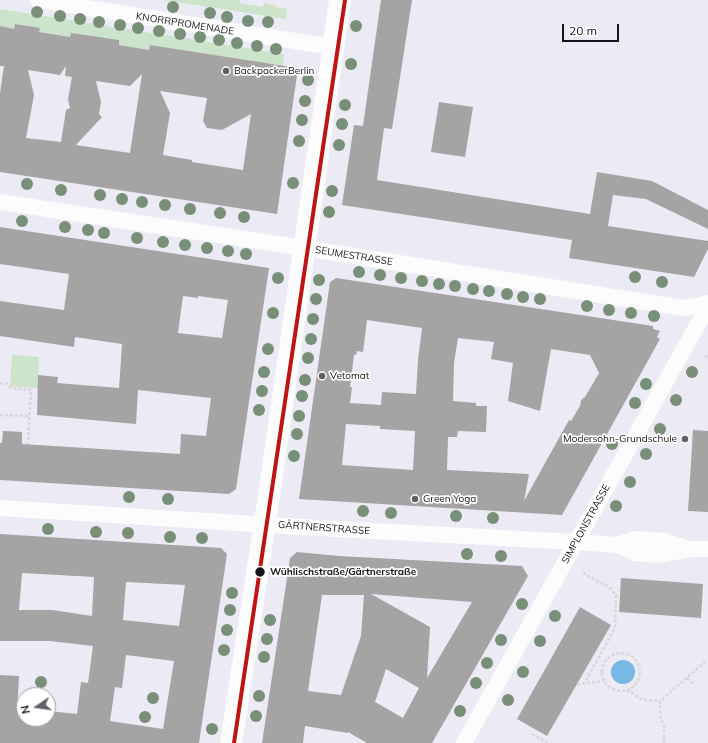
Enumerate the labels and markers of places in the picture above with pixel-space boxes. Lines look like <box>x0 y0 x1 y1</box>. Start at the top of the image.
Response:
place label: BackpackerBerlin <box>234 65 314 77</box>
marker: BackpackerBerlin <box>221 66 231 76</box>
place label: Vetomat <box>330 370 369 382</box>
marker: Vetomat <box>317 371 327 381</box>
place label: Modersohn-Grundschule <box>563 433 677 445</box>
marker: Modersohn-Grundschule <box>680 434 690 444</box>
place label: Green Yoga <box>423 493 476 505</box>
marker: Green Yoga <box>410 494 420 504</box>
marker: Wühlischstraße/Gärtnerstraße <box>253 565 267 579</box>
place label: Wühlischstraße/Gärtnerstraße <box>270 566 416 578</box>

